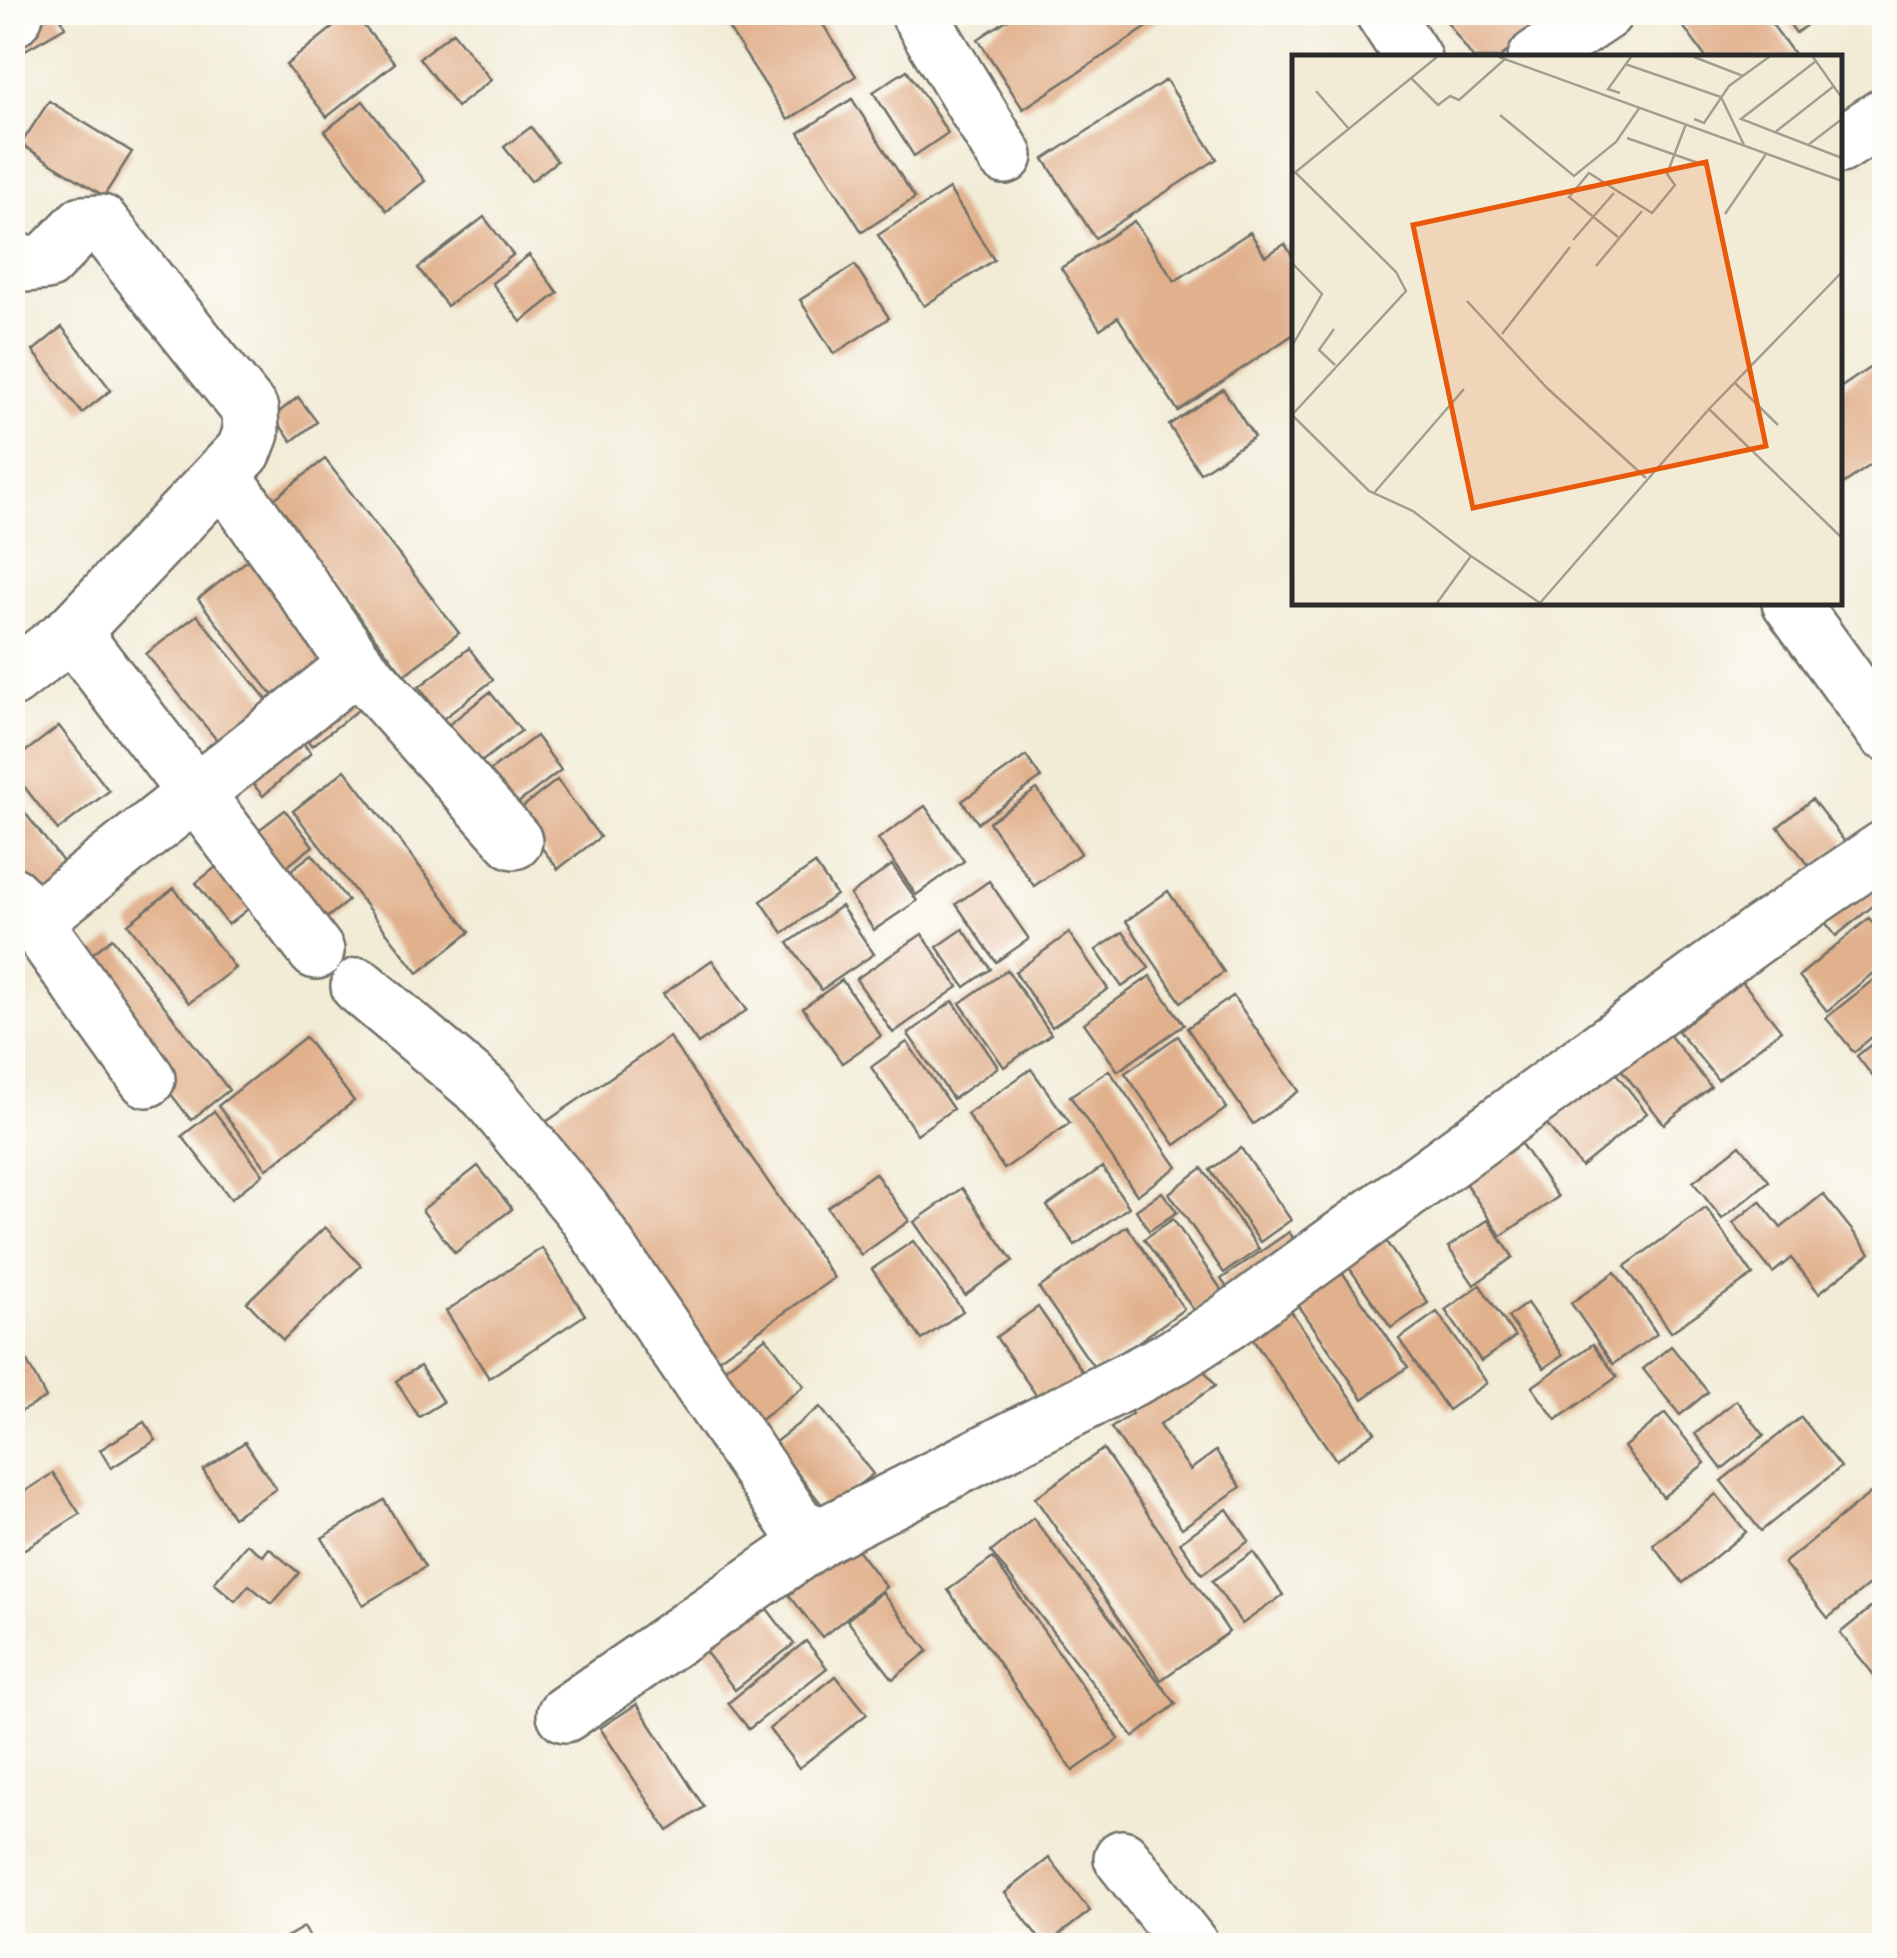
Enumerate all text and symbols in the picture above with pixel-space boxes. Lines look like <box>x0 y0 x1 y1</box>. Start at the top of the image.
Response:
inset map <box>1292 55 1842 605</box>

